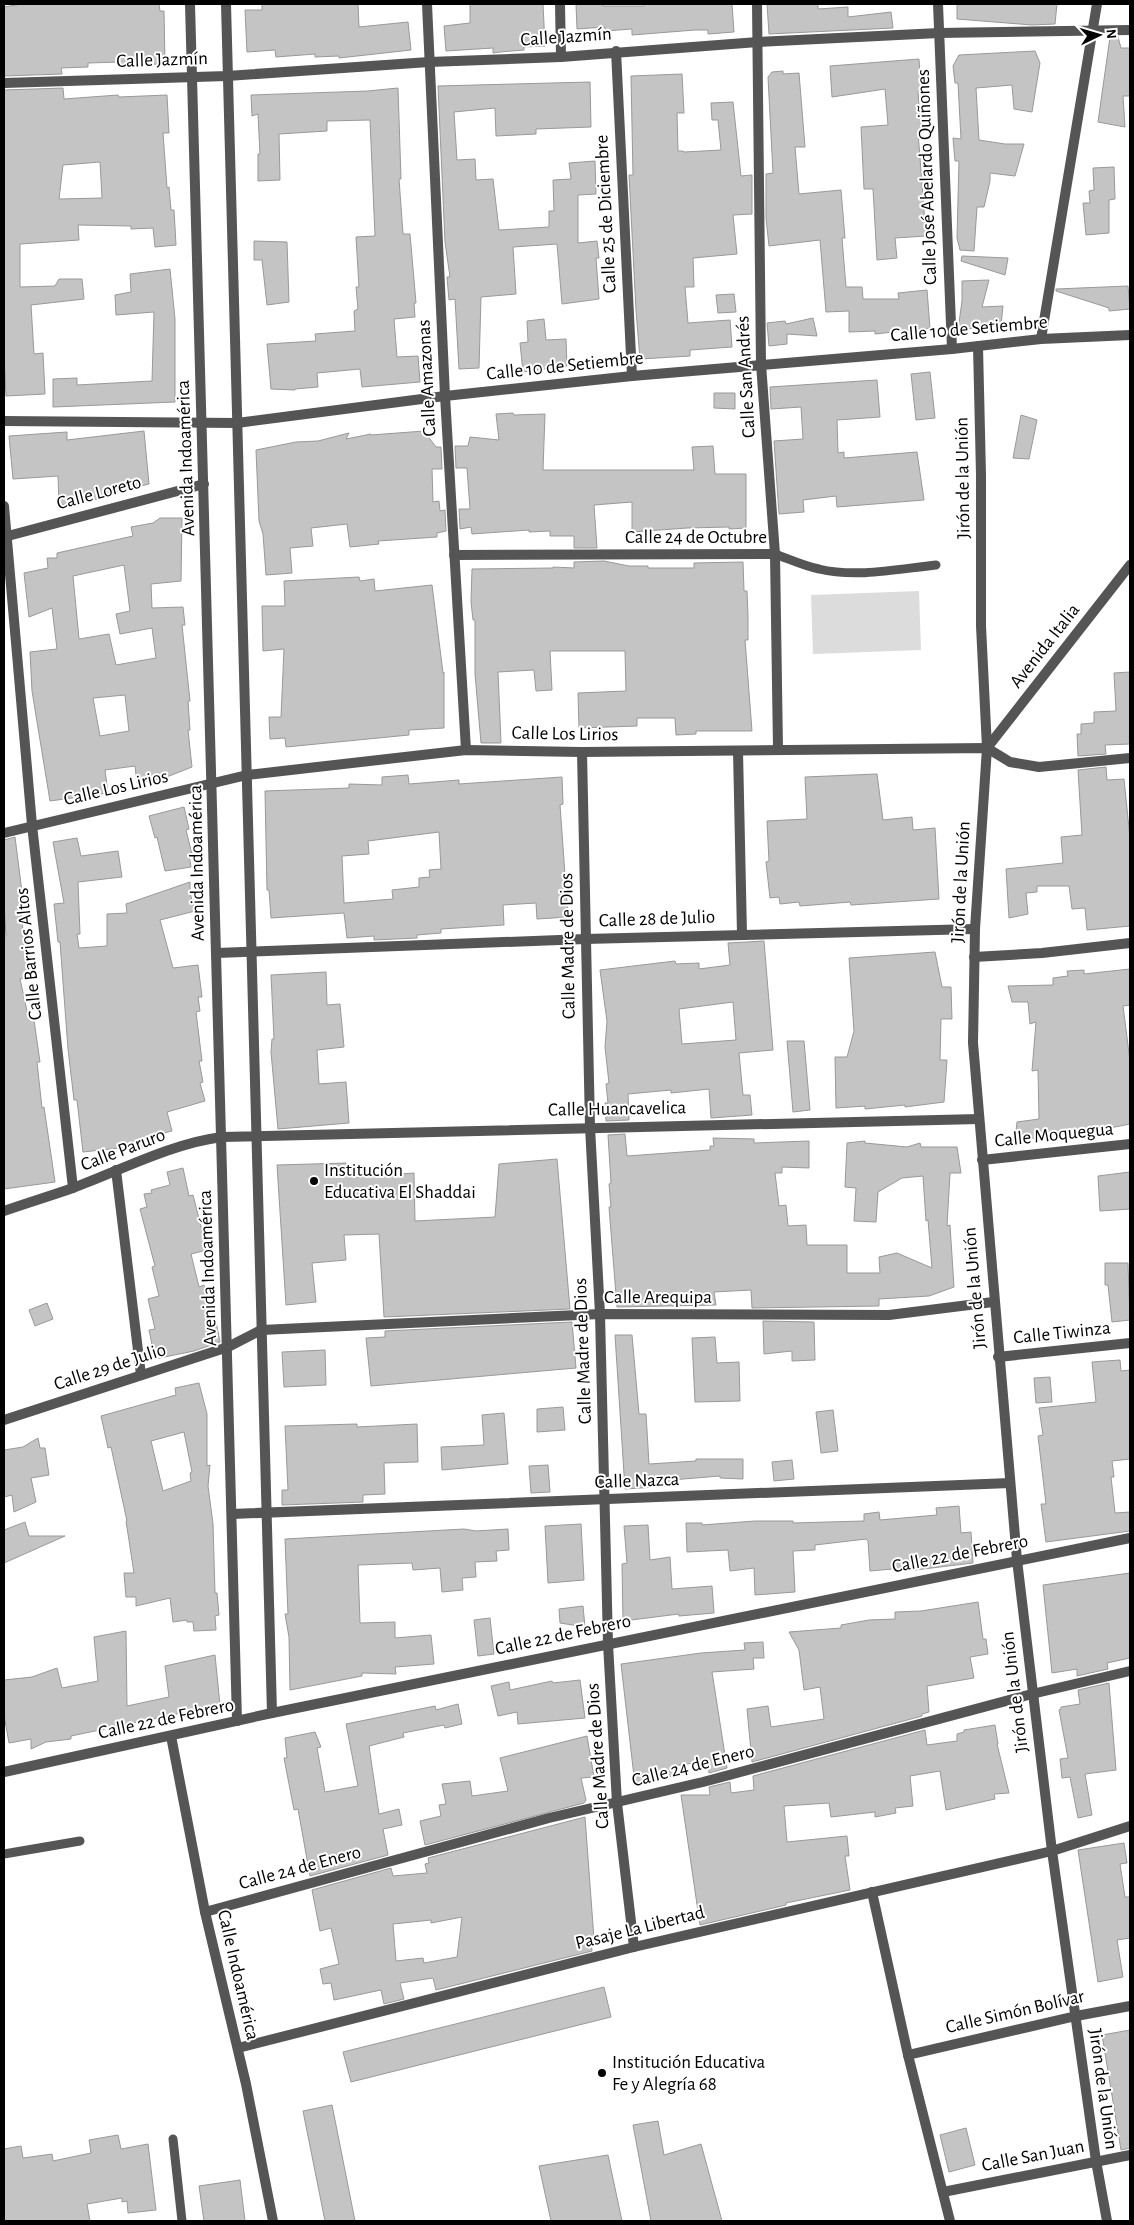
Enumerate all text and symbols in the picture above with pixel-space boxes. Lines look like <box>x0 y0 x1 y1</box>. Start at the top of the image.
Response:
north arrow <box>1074 10 1124 60</box>
street label: Calle Jazmín <box>520 24 612 50</box>
text: N <box>1104 28 1118 39</box>
street label: Calle Jazmín <box>116 49 208 71</box>
street label: Calle José Abelardo Quiñones <box>914 69 940 285</box>
street label: Calle 25 de Diciembre <box>592 134 620 294</box>
street label: Calle 10 de Setiembre <box>890 313 1048 345</box>
street label: Calle San Andrés <box>733 315 759 439</box>
street label: Calle Amazonas <box>414 319 440 437</box>
street label: Calle 10 de Setiembre <box>486 348 644 384</box>
street label: Avenida Indoamérica <box>174 379 198 536</box>
street label: Jirón de la Unión <box>952 417 974 539</box>
street label: Calle Loreto <box>55 473 143 513</box>
street label: Calle 24 de Octubre <box>625 528 767 547</box>
street label: Avenida Italia <box>1006 600 1084 692</box>
street label: Calle Los Lirios <box>512 724 618 744</box>
street label: Calle Los Lirios <box>62 767 170 809</box>
street label: Avenida Indoamérica <box>186 784 208 941</box>
street label: Jirón de la Unión <box>948 821 974 943</box>
street label: Calle Madre de Dios <box>557 873 579 1019</box>
street label: Calle Barrios Altos <box>13 887 45 1021</box>
street label: Calle 28 de Julio <box>598 907 716 931</box>
street label: Calle Huancavelica <box>548 1098 686 1120</box>
street label: Calle Moquegua <box>994 1119 1115 1151</box>
street label: Calle Paruro <box>78 1125 168 1175</box>
place label: Institución Educativa El Shaddai <box>324 1161 476 1202</box>
marker: Institución Educativa El Shaddai <box>308 1175 320 1187</box>
street label: Avenida Indoamérica <box>196 1189 220 1346</box>
street label: Jirón de la Unión <box>960 1226 990 1350</box>
street label: Calle Madre de Dios <box>571 1278 595 1424</box>
street label: Calle Arequipa <box>604 1288 712 1307</box>
street label: Calle Tiwinza <box>1012 1318 1112 1348</box>
street label: Calle 29 de Julio <box>52 1340 168 1394</box>
street label: Calle Nazca <box>594 1470 680 1492</box>
street label: Calle 22 de Febrero <box>890 1531 1030 1577</box>
street label: Calle 22 de Febrero <box>493 1611 633 1659</box>
street label: Jirón de la Unión <box>998 1630 1032 1754</box>
street label: Calle Madre de Dios <box>583 1682 613 1830</box>
street label: Calle 22 de Febrero <box>96 1695 236 1743</box>
street label: Calle 24 de Enero <box>630 1742 756 1790</box>
street label: Calle 24 de Enero <box>237 1843 363 1893</box>
street label: Pasaje La Libertad <box>573 1903 707 1953</box>
street label: Calle Indoamérica <box>214 1908 262 2042</box>
street label: Calle Simón Bolívar <box>944 1987 1086 2037</box>
street label: Jirón de la Unión <box>1085 2027 1121 2151</box>
place label: Institución Educativa Fe y Alegría 68 <box>612 2053 766 2094</box>
marker: Institución Educativa Fe y Alegría 68 <box>596 2067 608 2079</box>
street label: Calle San Juan <box>980 2137 1086 2175</box>

